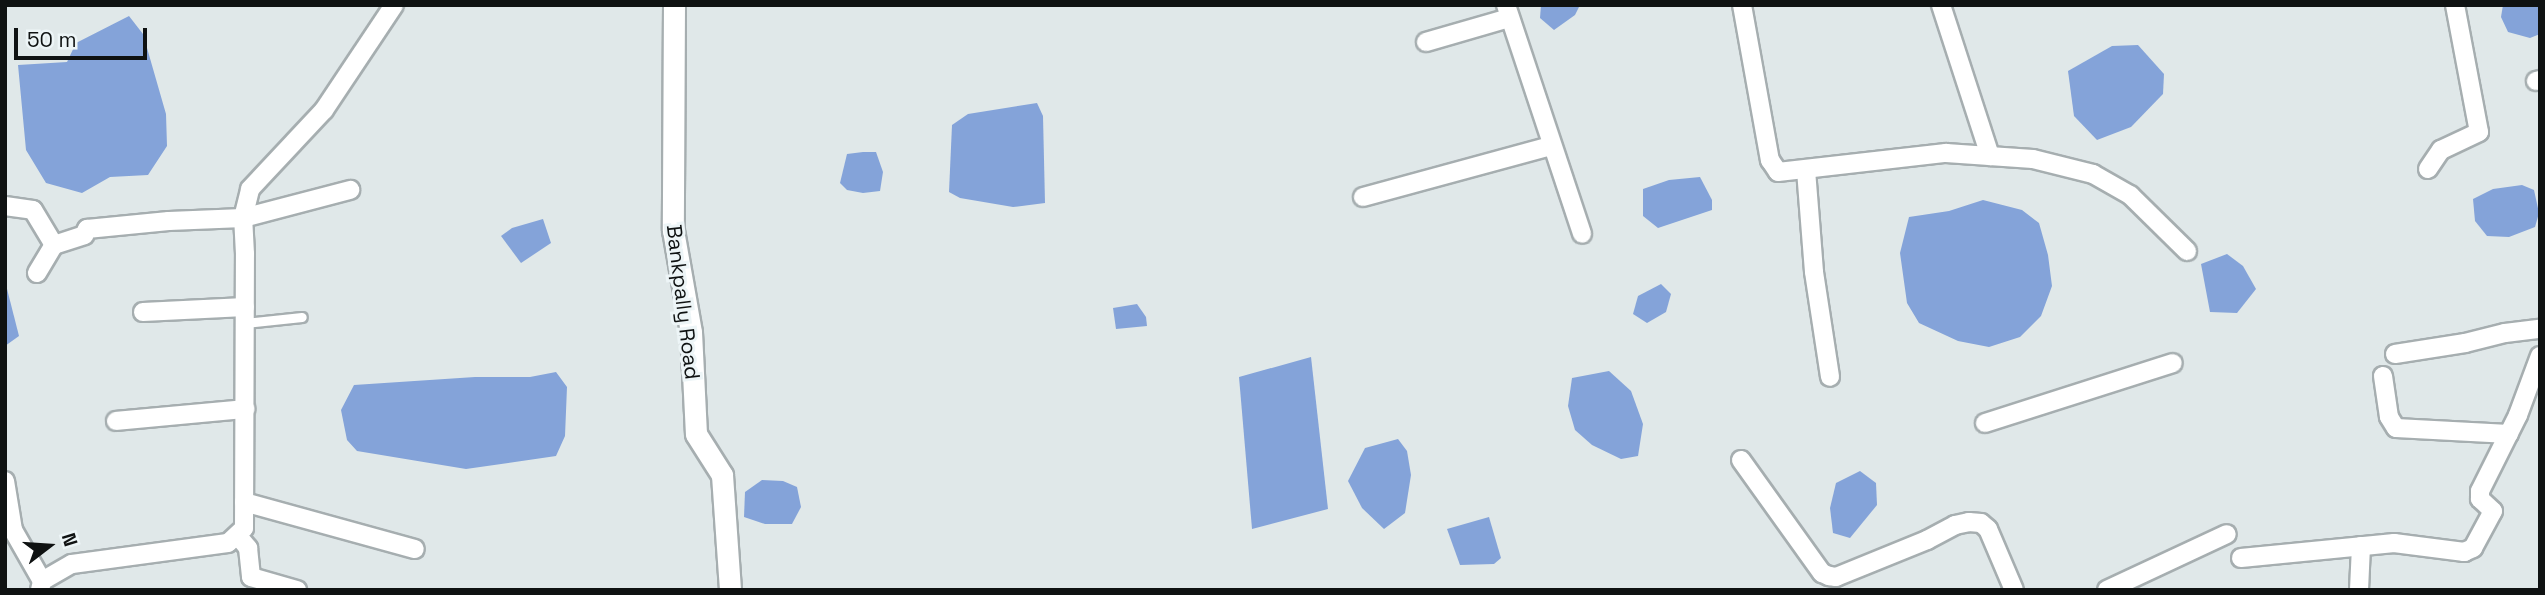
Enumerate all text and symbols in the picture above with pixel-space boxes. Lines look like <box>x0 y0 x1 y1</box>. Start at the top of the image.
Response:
scale bar <box>18 14 150 58</box>
text: 50 m <box>27 26 77 53</box>
street label: Bankpally Road <box>661 223 705 381</box>
north arrow <box>14 511 84 581</box>
text: N <box>56 530 83 549</box>

